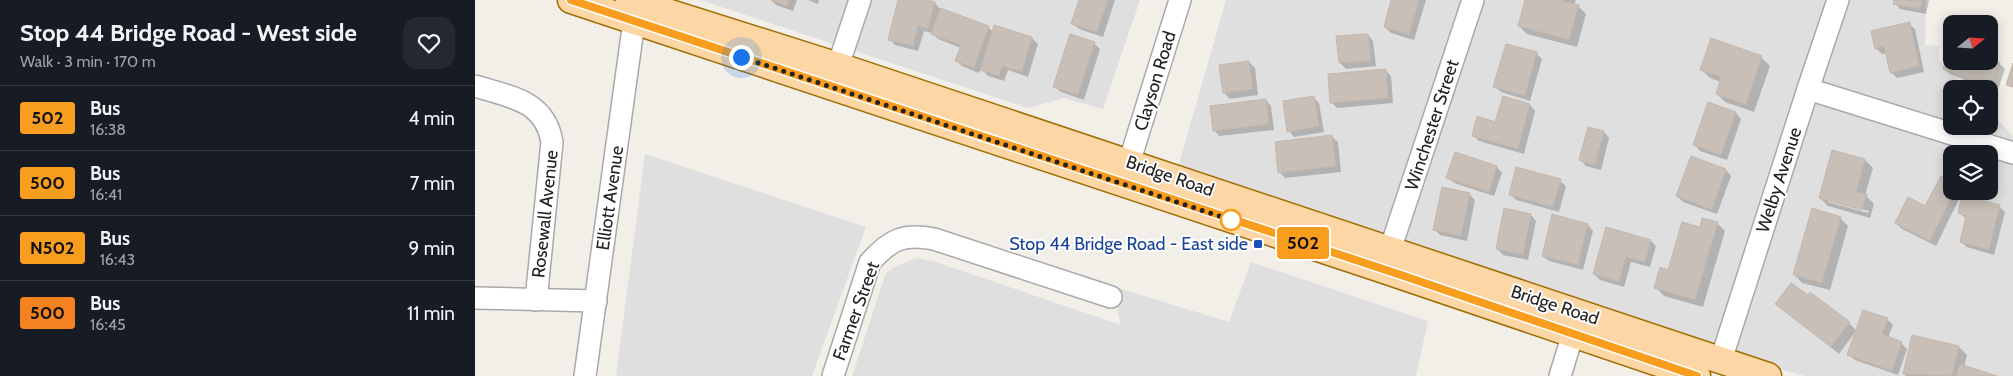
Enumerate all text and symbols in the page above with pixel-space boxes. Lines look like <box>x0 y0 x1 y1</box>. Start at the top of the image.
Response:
north arrow <box>1943 15 1997 70</box>
map controls <box>1943 15 1998 200</box>
button: heart <box>403 17 455 69</box>
text: Stop 44 Bridge Road - West side <box>20 18 357 47</box>
street label: Clayson Road <box>1129 28 1181 134</box>
your location <box>729 45 754 70</box>
text: Walk · 3 min · 170 m <box>20 52 156 71</box>
street label: Winchester Street <box>1400 57 1464 193</box>
button: locate <box>1943 80 1998 135</box>
text: Bus <box>90 97 120 120</box>
text: 502 <box>32 107 63 129</box>
text: 4 min <box>408 107 455 130</box>
text: 16:38 <box>90 120 126 139</box>
street label: Welby Avenue <box>1752 124 1806 236</box>
street label: Elliott Avenue <box>592 144 628 252</box>
button: layers <box>1943 145 1998 200</box>
street label: Rosewall Avenue <box>527 149 563 279</box>
street label: Bridge Road <box>1123 151 1217 201</box>
text: Bus <box>90 162 120 185</box>
text: 500 <box>30 172 65 194</box>
text: 7 min <box>410 172 455 195</box>
text: 16:41 <box>90 185 122 204</box>
unlabelled marker <box>1220 209 1242 231</box>
text: Bus <box>100 227 130 250</box>
line badge: 502 <box>1274 227 1332 259</box>
text: 502 <box>1287 232 1319 254</box>
place label: Stop 44 Bridge Road - East side <box>1009 233 1248 255</box>
text: N502 <box>30 237 75 259</box>
text: 9 min <box>409 237 455 260</box>
marker: Stop 44 Bridge Road - East side <box>1252 238 1264 250</box>
text: 16:43 <box>100 250 135 269</box>
street label: Farmer Street <box>828 259 884 363</box>
street label: Bridge Road <box>1508 280 1602 330</box>
text: Bus <box>90 292 120 315</box>
text: 500 <box>30 302 65 324</box>
text: 11 min <box>407 302 455 325</box>
text: 16:45 <box>90 315 126 334</box>

